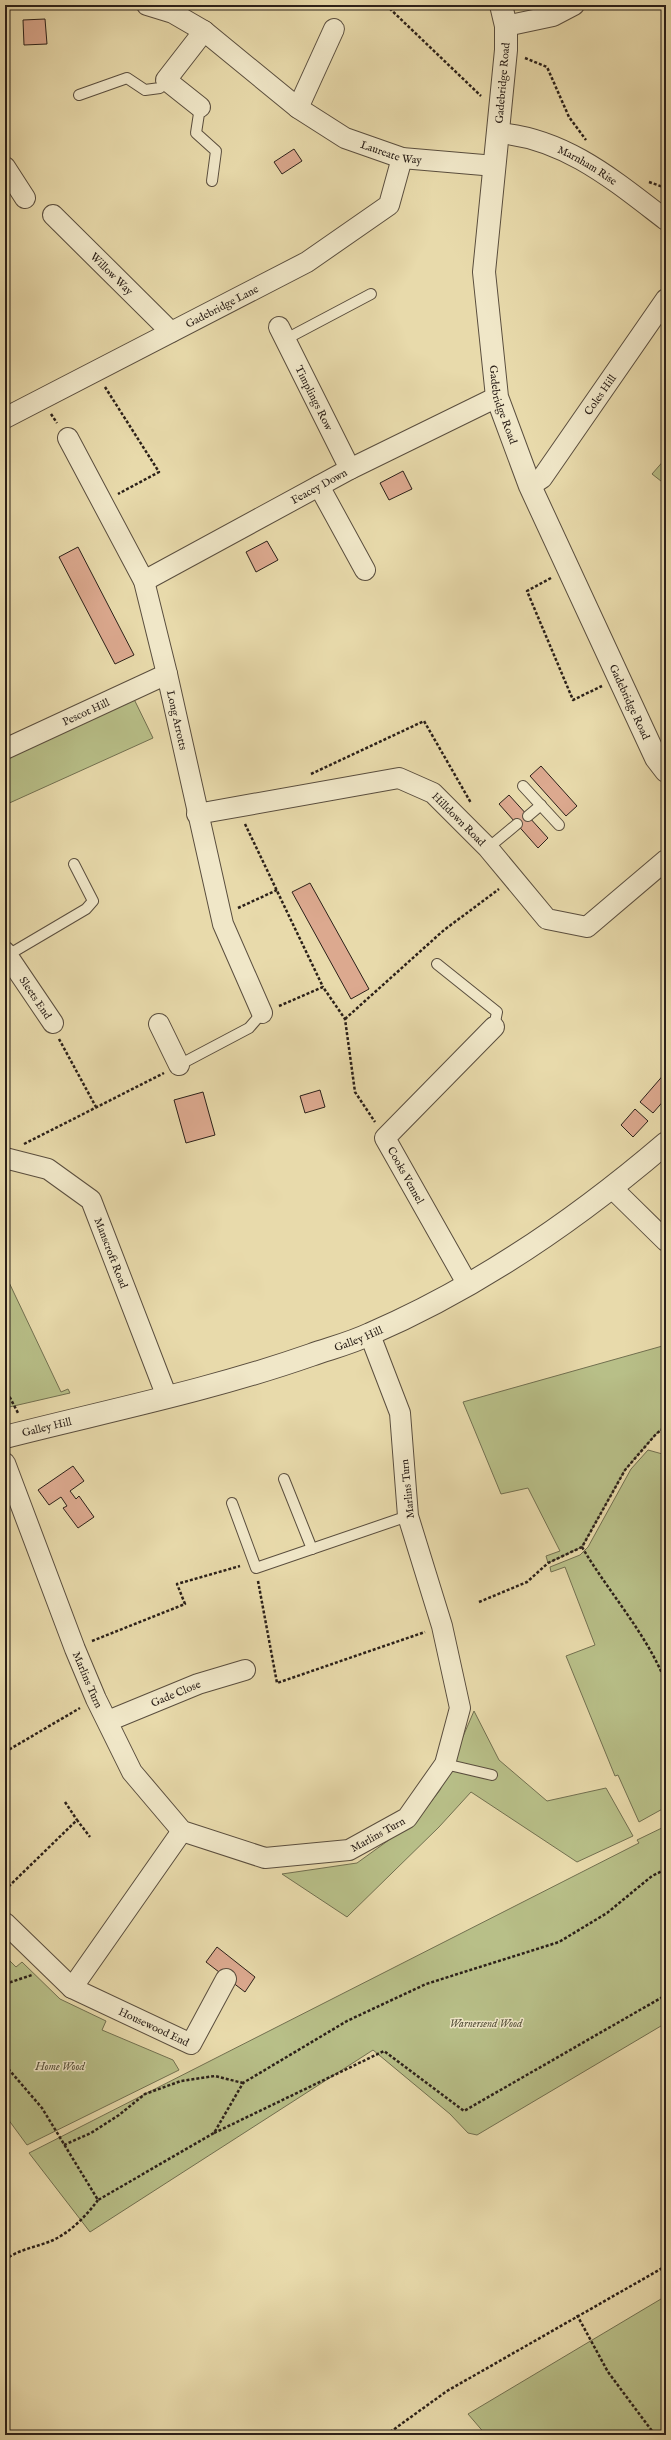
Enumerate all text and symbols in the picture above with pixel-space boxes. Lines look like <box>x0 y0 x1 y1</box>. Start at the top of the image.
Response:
street label: Gadebridge Road <box>492 42 514 124</box>
street label: Laureate Way <box>358 138 423 168</box>
street label: Marnham Rise <box>555 143 619 189</box>
street label: Willow Way <box>87 250 136 299</box>
street label: Gadebridge Lane <box>183 282 261 332</box>
street label: Timplings Row <box>291 363 336 434</box>
street label: Gadebridge Road <box>486 364 520 446</box>
street label: Coles Hill <box>582 372 620 418</box>
street label: Feacey Down <box>289 466 350 508</box>
street label: Gadebridge Road <box>606 662 653 742</box>
street label: Long Arrotts <box>163 689 190 752</box>
street label: Pescot Hill <box>60 696 112 729</box>
street label: Hilldown Road <box>428 790 488 850</box>
street label: Sleets End <box>16 974 54 1022</box>
street label: Cooks Vennel <box>384 1144 427 1207</box>
street label: Manscroft Road <box>90 1216 130 1291</box>
street label: Galley Hill <box>333 1323 385 1355</box>
street label: Galley Hill <box>21 1415 73 1440</box>
street label: Marlins Turn <box>398 1458 418 1519</box>
street label: Marlins Turn <box>69 1650 105 1711</box>
street label: Gade Close <box>149 1678 203 1711</box>
street label: Marlins Turn <box>348 1814 408 1856</box>
street label: Housewood End <box>116 2005 191 2050</box>
park label: Warnersend Wood <box>450 2017 523 2031</box>
park label: Home Wood <box>34 2060 86 2074</box>

